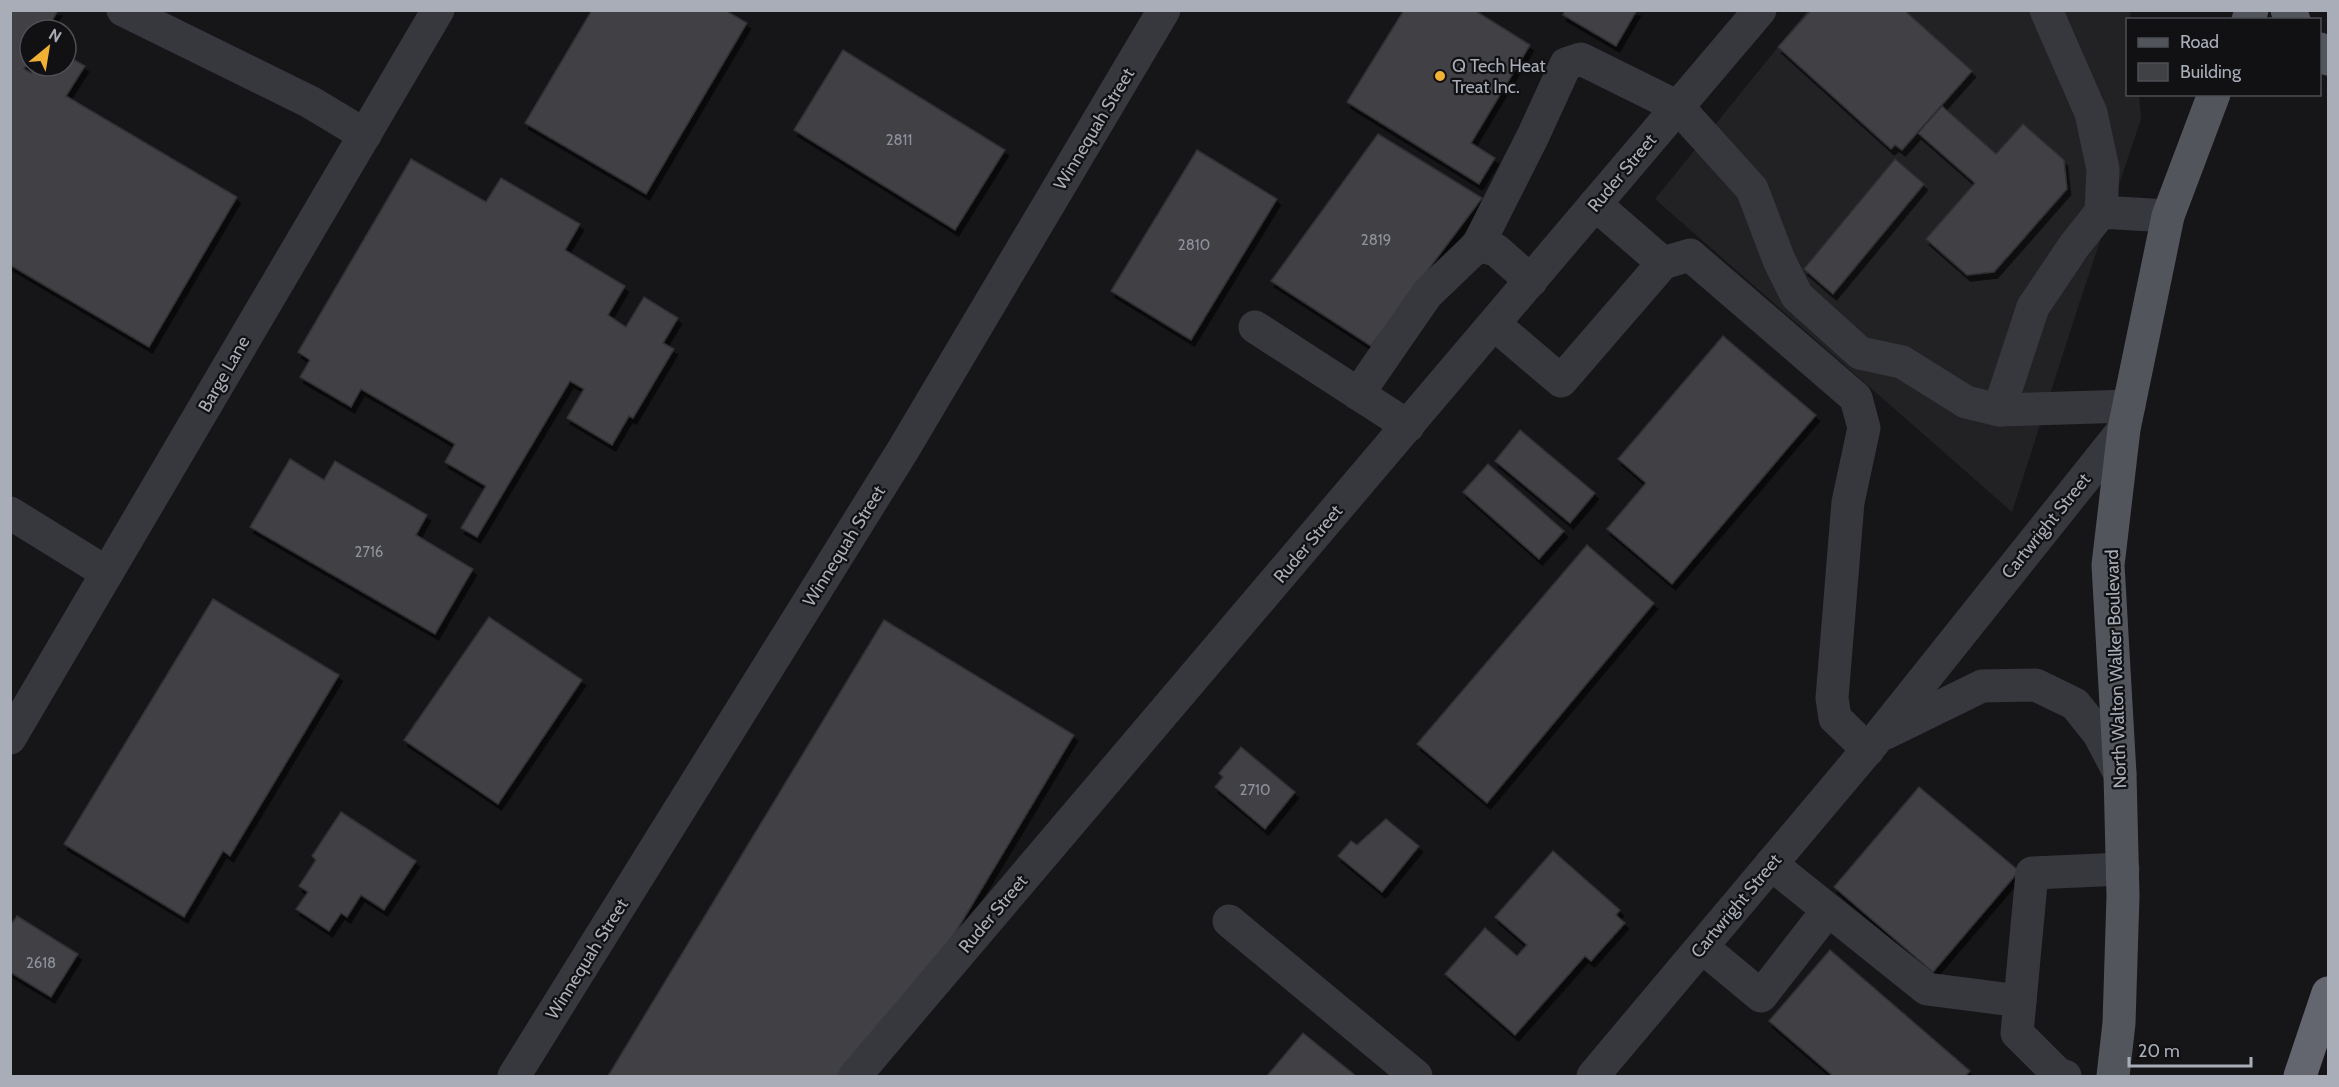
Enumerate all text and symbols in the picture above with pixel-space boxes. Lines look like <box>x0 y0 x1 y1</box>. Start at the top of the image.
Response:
north arrow <box>18 18 78 78</box>
legend <box>2126 18 2321 96</box>
text: N <box>46 24 65 46</box>
text: Road <box>2180 31 2219 53</box>
place label: Q Tech Heat Treat Inc. <box>1452 55 1545 98</box>
text: Building <box>2180 61 2242 83</box>
street label: Winnequah Street <box>1049 64 1139 194</box>
marker: Q Tech Heat Treat Inc. <box>1433 69 1447 83</box>
street label: Ruder Street <box>1583 129 1661 217</box>
house number: 2811 <box>886 131 912 149</box>
house number: 2819 <box>1361 231 1391 249</box>
house number: 2810 <box>1178 236 1210 254</box>
street label: Barge Lane <box>193 332 255 416</box>
street label: Cartwright Street <box>1997 469 2095 583</box>
street label: Winnequah Street <box>798 482 890 610</box>
street label: Ruder Street <box>1269 500 1347 588</box>
house number: 2716 <box>355 543 383 561</box>
street label: North Walton Walker Boulevard <box>2101 549 2131 789</box>
house number: 2710 <box>1240 781 1270 799</box>
street label: Cartwright Street <box>1686 850 1786 962</box>
street label: Ruder Street <box>954 870 1032 958</box>
street label: Winnequah Street <box>541 895 633 1023</box>
house number: 2618 <box>26 954 56 972</box>
scale bar <box>2129 1030 2250 1068</box>
text: 20 m <box>2138 1040 2180 1062</box>

